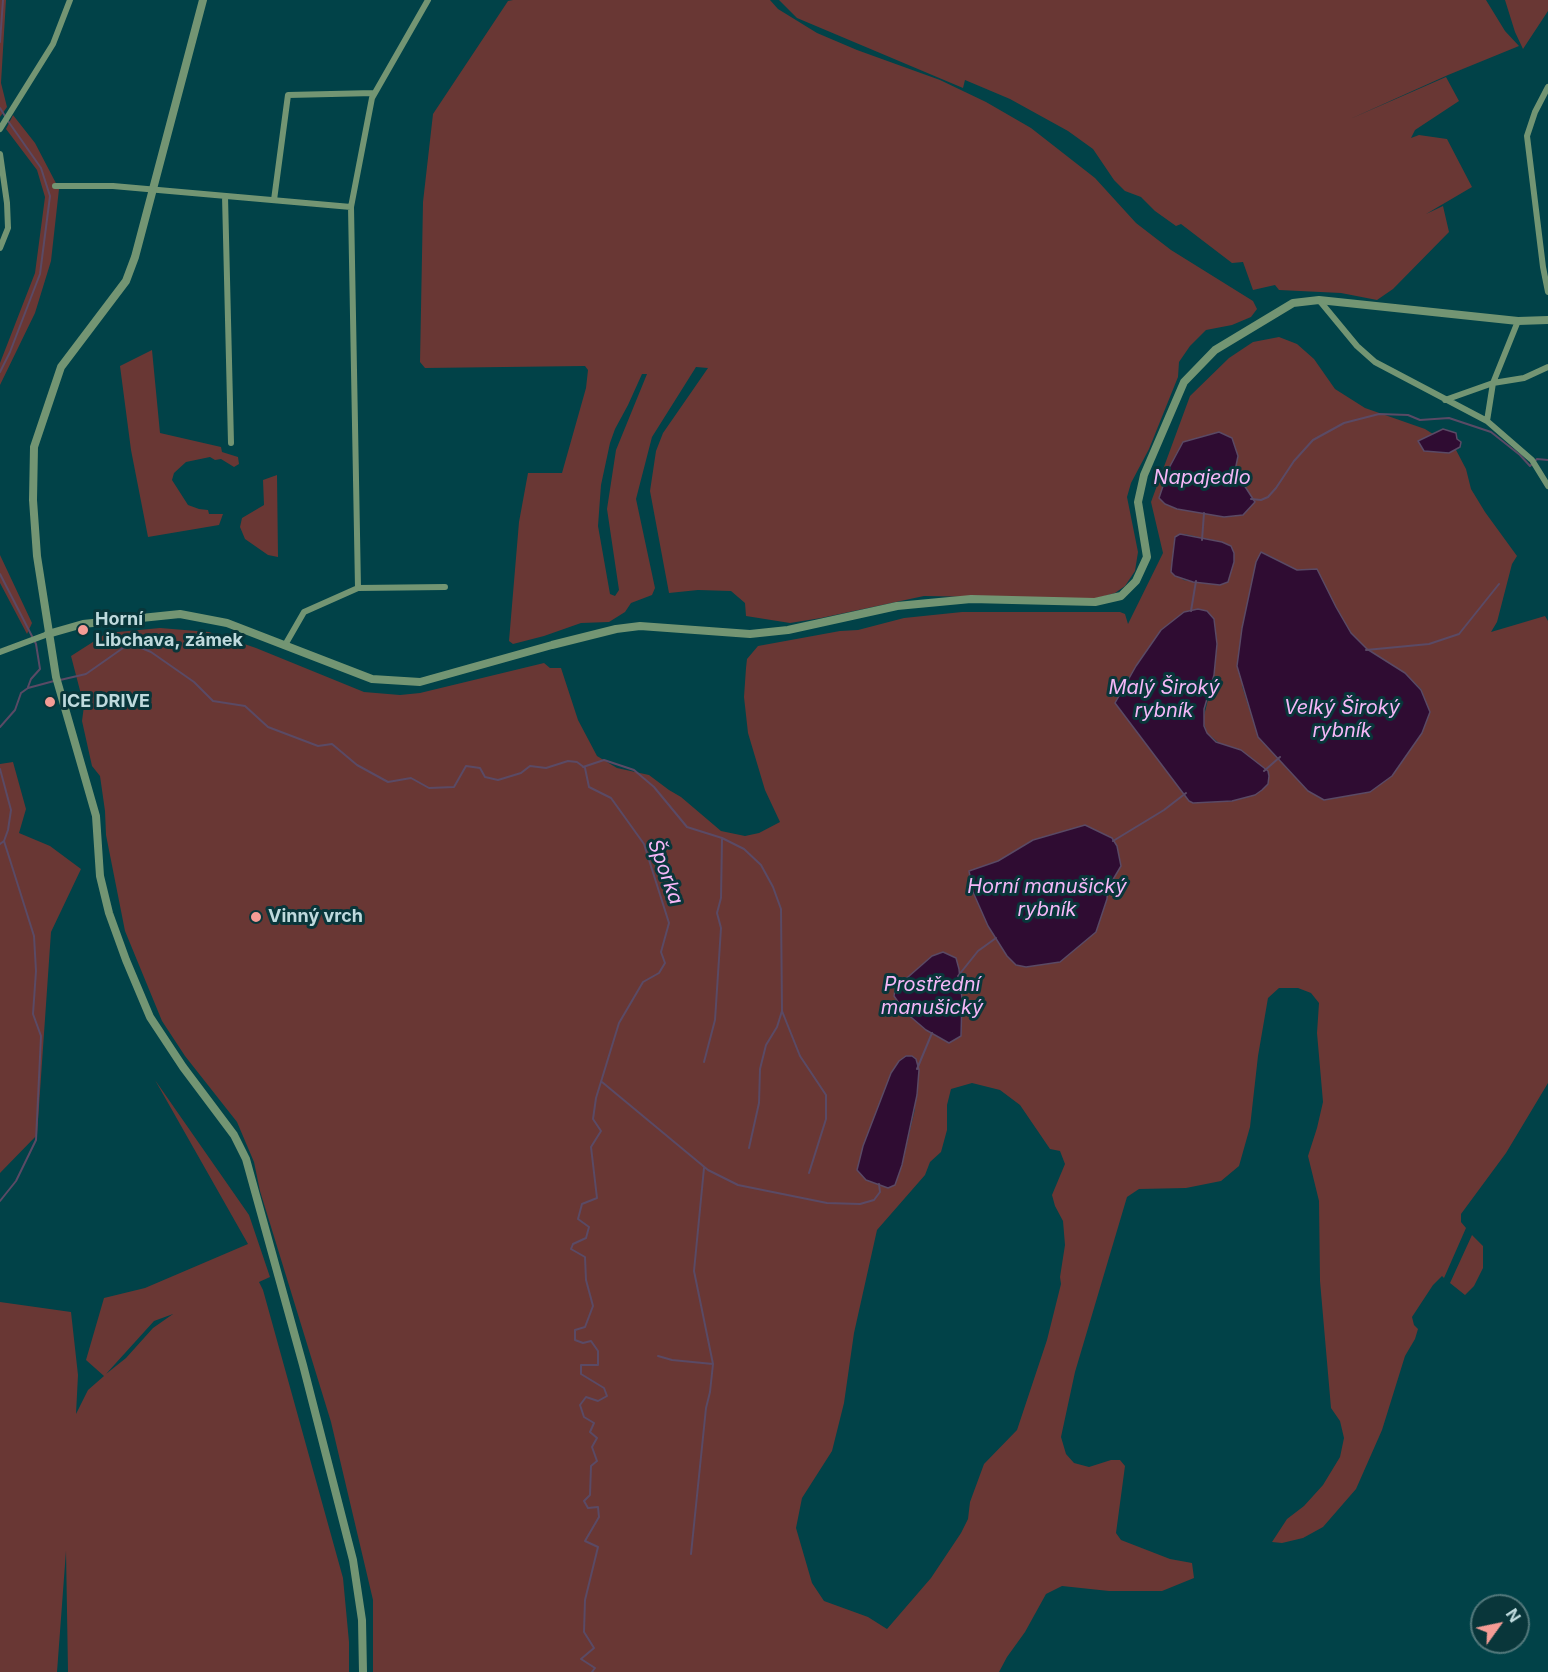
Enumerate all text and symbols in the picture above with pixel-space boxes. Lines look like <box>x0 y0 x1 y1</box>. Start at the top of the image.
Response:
water label: Napajedlo <box>1153 466 1251 490</box>
place label: Horní Libchava, zámek <box>95 609 243 652</box>
marker: Horní Libchava, zámek <box>76 623 90 637</box>
water label: Malý Široký rybník <box>1108 676 1220 723</box>
place label: ICE DRIVE <box>62 691 150 713</box>
marker: ICE DRIVE <box>43 695 57 709</box>
water label: Velký Široký rybník <box>1284 696 1400 743</box>
water label: Šporka <box>642 836 688 908</box>
water label: Horní manušický rybník <box>967 875 1127 922</box>
place label: Vinný vrch <box>268 906 363 928</box>
marker: Vinný vrch <box>249 910 263 924</box>
water label: Prostřední manušický <box>881 973 983 1020</box>
north arrow <box>1470 1594 1530 1654</box>
text: N <box>1502 1605 1525 1626</box>

